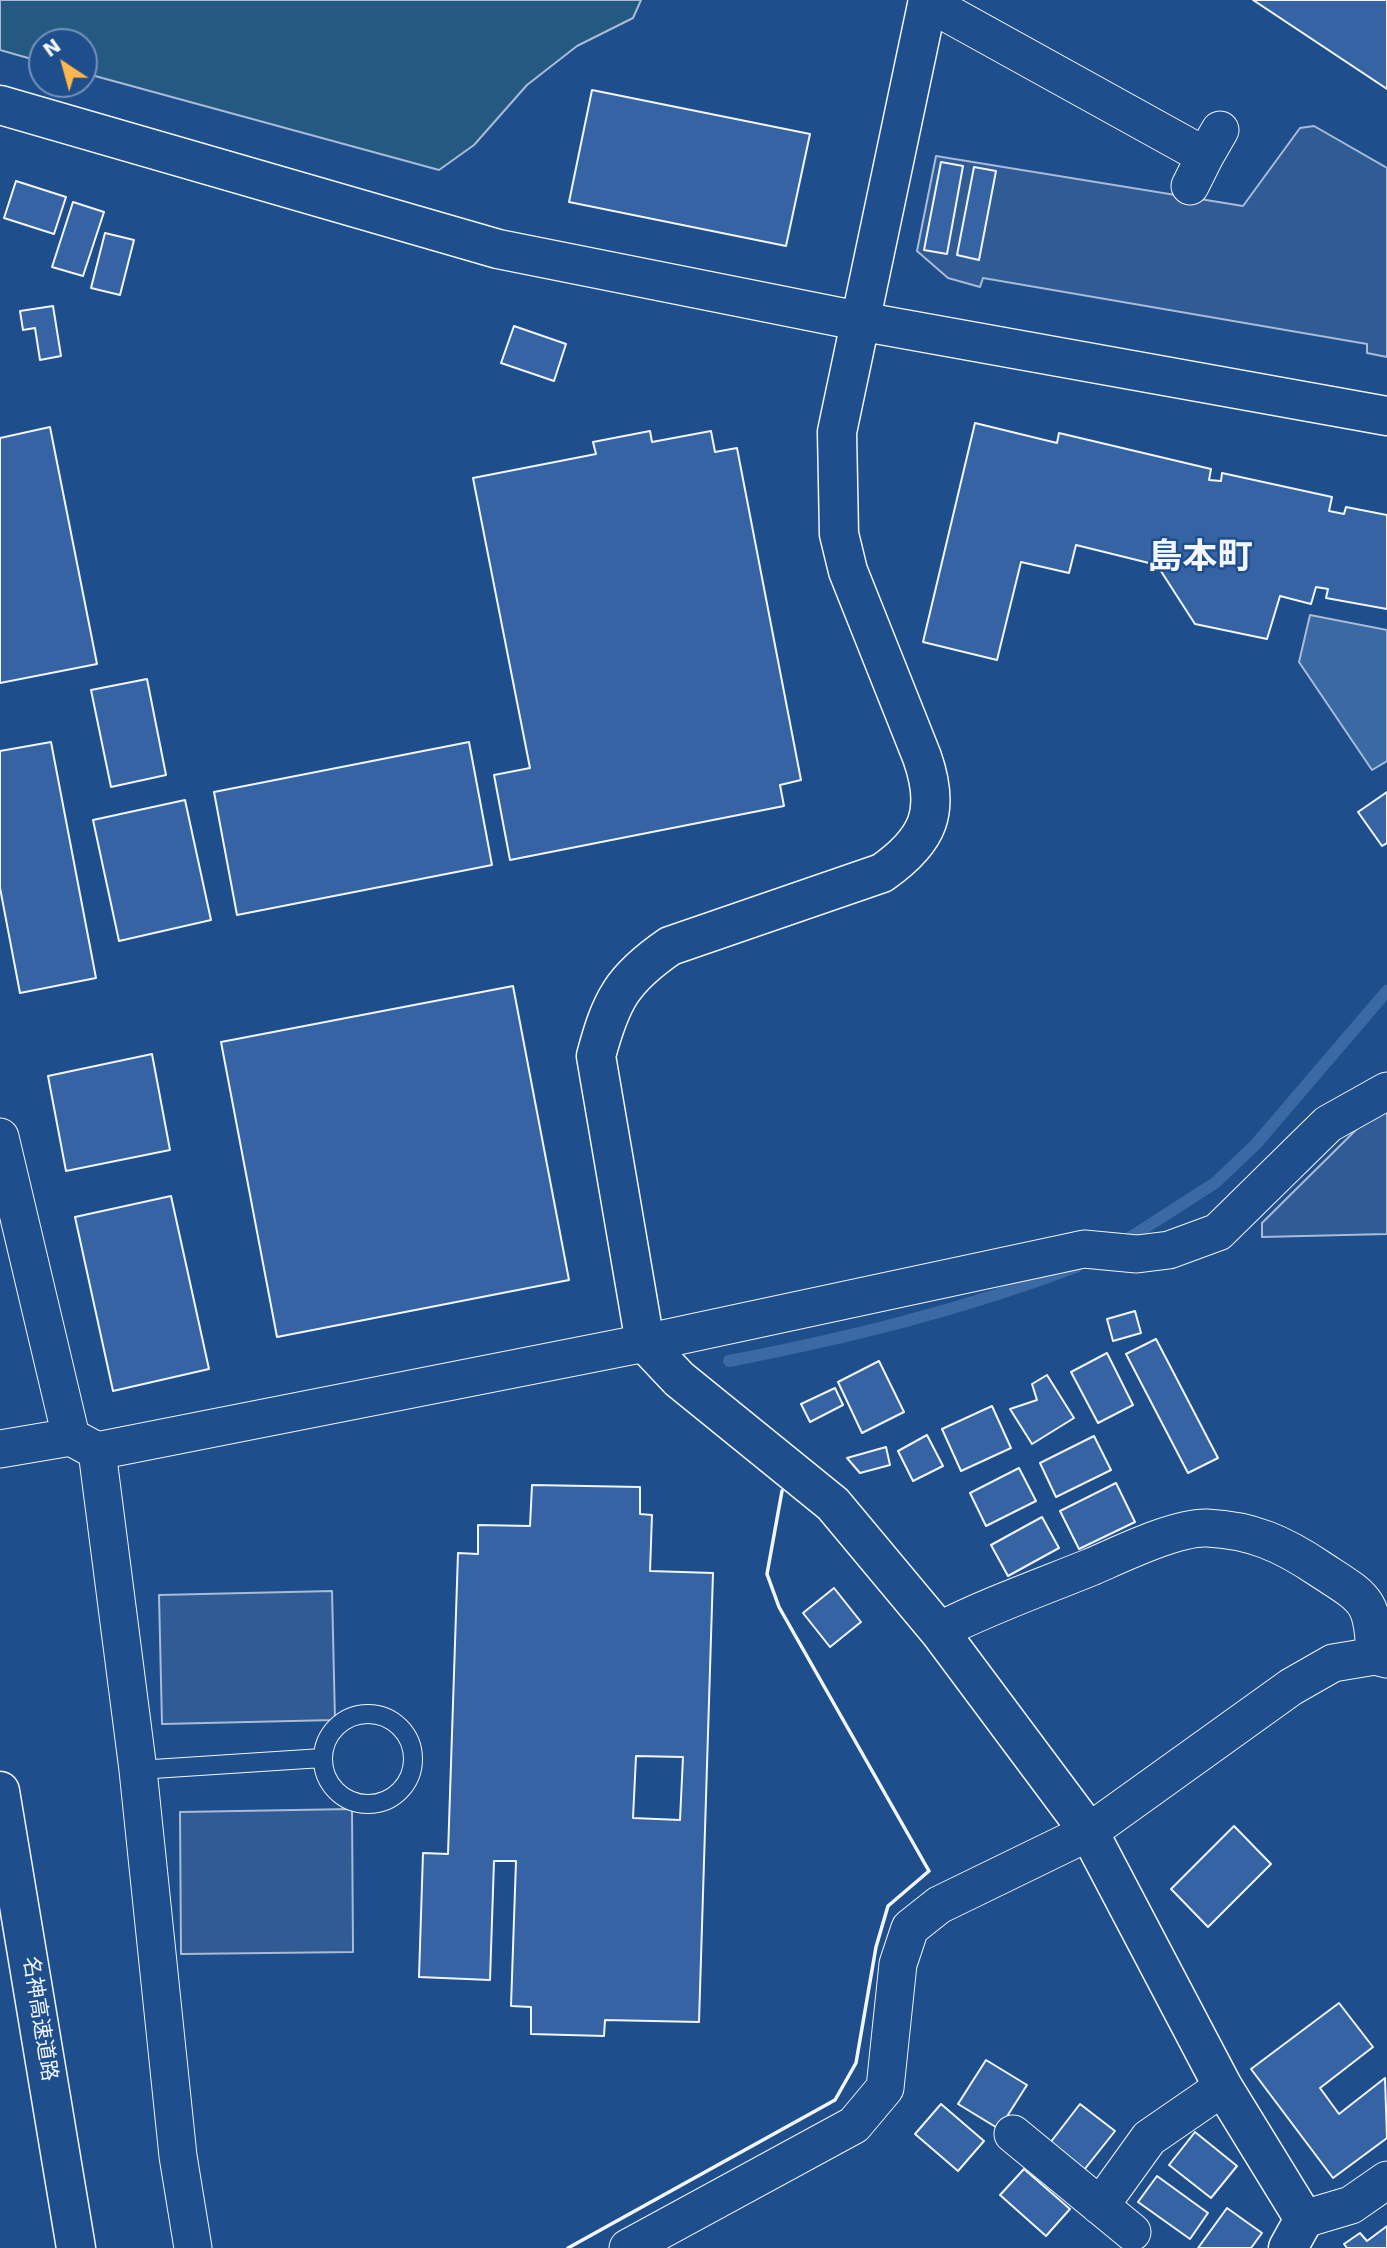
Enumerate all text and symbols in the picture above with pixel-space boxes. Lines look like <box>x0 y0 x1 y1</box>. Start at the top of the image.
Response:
north arrow <box>28 28 98 98</box>
text: N <box>39 34 65 61</box>
district label: 島本町 <box>1148 538 1252 580</box>
street label: 名神高速道路 <box>17 1955 61 2083</box>

